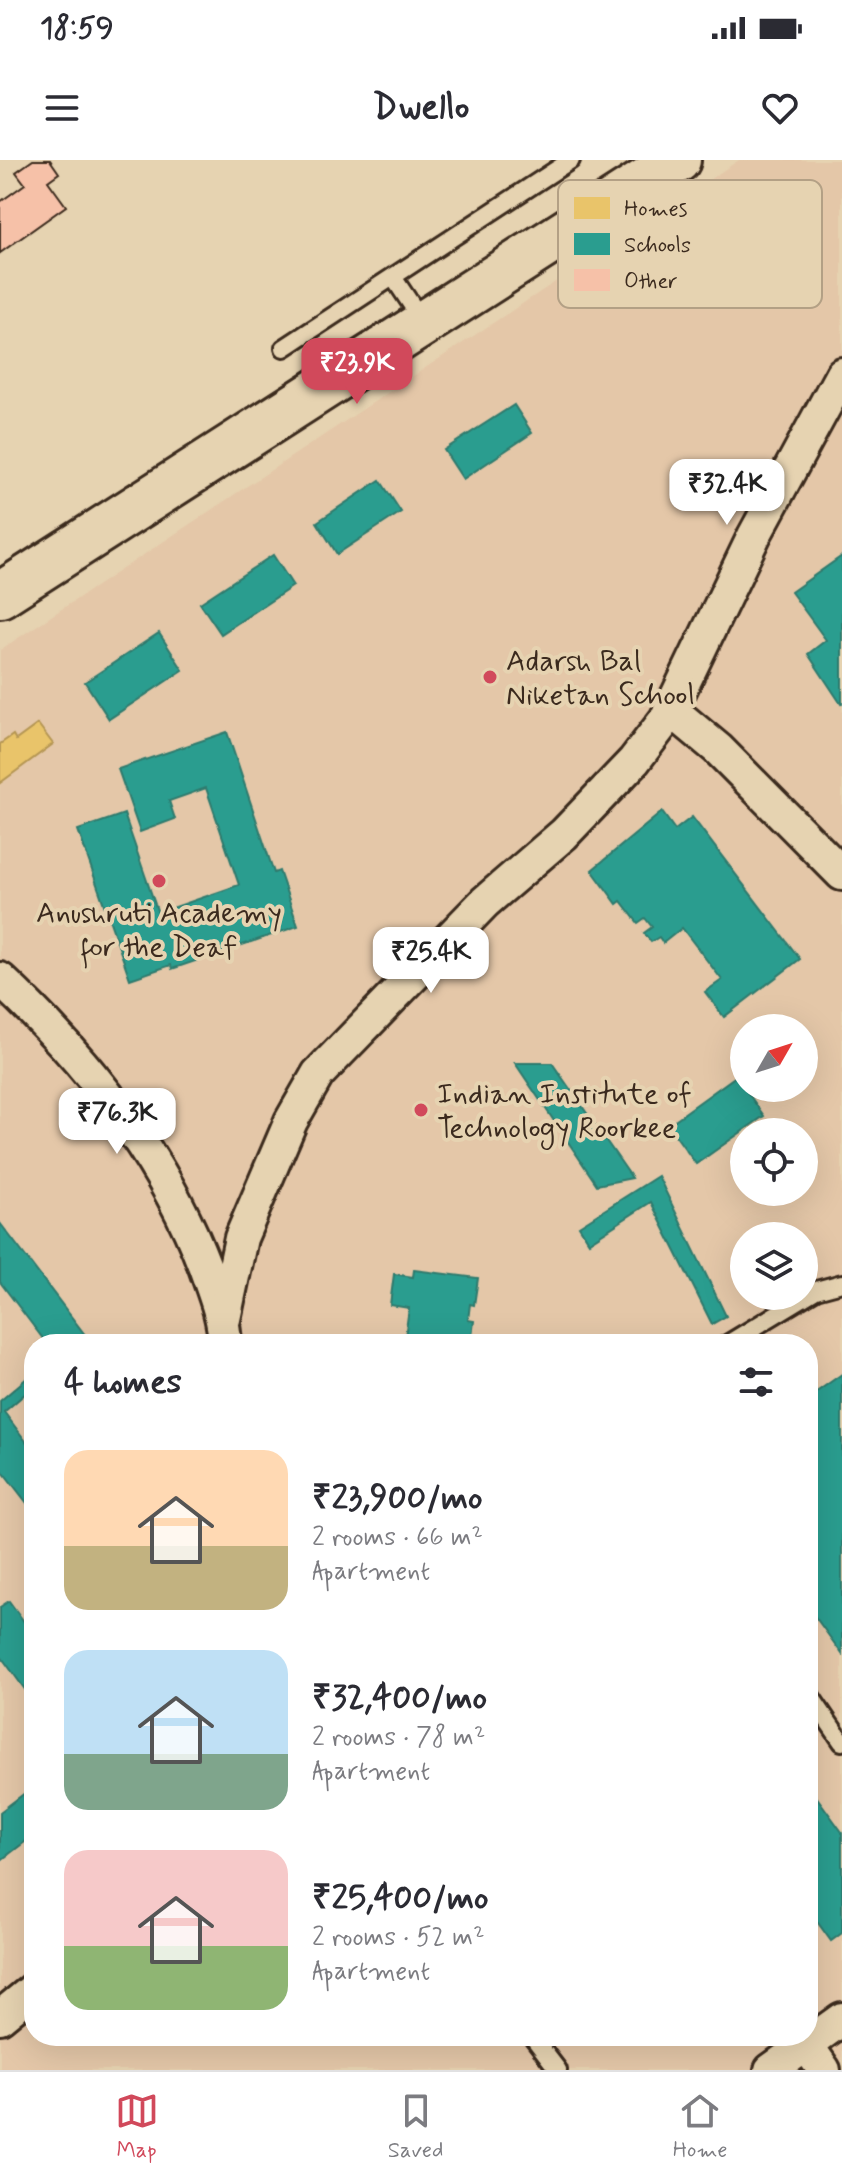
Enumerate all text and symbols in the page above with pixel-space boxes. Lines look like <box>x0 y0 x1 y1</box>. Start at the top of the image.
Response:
text: 18:59 <box>40 9 114 48</box>
text: Dwello <box>373 85 469 132</box>
icon: menu <box>40 86 84 130</box>
icon: heart <box>758 86 802 130</box>
legend <box>558 180 822 308</box>
text: Homes <box>624 196 688 224</box>
text: Schools <box>624 232 691 260</box>
text: Other <box>624 268 677 296</box>
pin: ₹23.9K <box>292 338 422 406</box>
text: ₹23.9K <box>319 347 395 381</box>
pin: ₹32.4K <box>662 459 792 527</box>
text: ₹32.4K <box>687 468 767 502</box>
place label: Adarsh Bal Niketan School <box>506 642 695 715</box>
marker: Adarsh Bal Niketan School <box>481 668 499 686</box>
marker: Anushruti Academy for the Deaf <box>150 872 168 890</box>
place label: Anushruti Academy for the Deaf <box>36 894 282 969</box>
pin: ₹25.4K <box>366 927 496 995</box>
text: ₹25.4K <box>391 936 471 970</box>
north arrow <box>730 1014 818 1102</box>
map controls <box>730 1014 818 1310</box>
place label: Indian Institute of Technology Roorkee <box>437 1075 692 1150</box>
pin: ₹76.3K <box>52 1088 182 1156</box>
text: ₹76.3K <box>77 1097 157 1131</box>
marker: Indian Institute of Technology Roorkee <box>412 1101 430 1119</box>
button: locate <box>730 1118 818 1206</box>
button: layers <box>730 1222 818 1310</box>
text: 4 homes <box>64 1360 182 1405</box>
icon: filters <box>734 1360 778 1404</box>
text: ₹23,900/mo <box>312 1476 483 1521</box>
icon: home <box>128 1482 224 1578</box>
text: 2 rooms · 66 m² <box>312 1521 483 1555</box>
text: Apartment <box>312 1555 430 1589</box>
text: ₹32,400/mo <box>312 1676 487 1721</box>
icon: home <box>128 1682 224 1778</box>
text: 2 rooms · 78 m² <box>312 1721 485 1755</box>
text: Apartment <box>312 1755 430 1789</box>
text: ₹25,400/mo <box>312 1876 488 1921</box>
icon: home <box>128 1882 224 1978</box>
text: 2 rooms · 52 m² <box>312 1921 484 1955</box>
text: Apartment <box>312 1955 430 1989</box>
tab: Map <box>115 2089 159 2165</box>
tab: Saved <box>388 2089 443 2165</box>
tab: Home <box>673 2089 727 2165</box>

